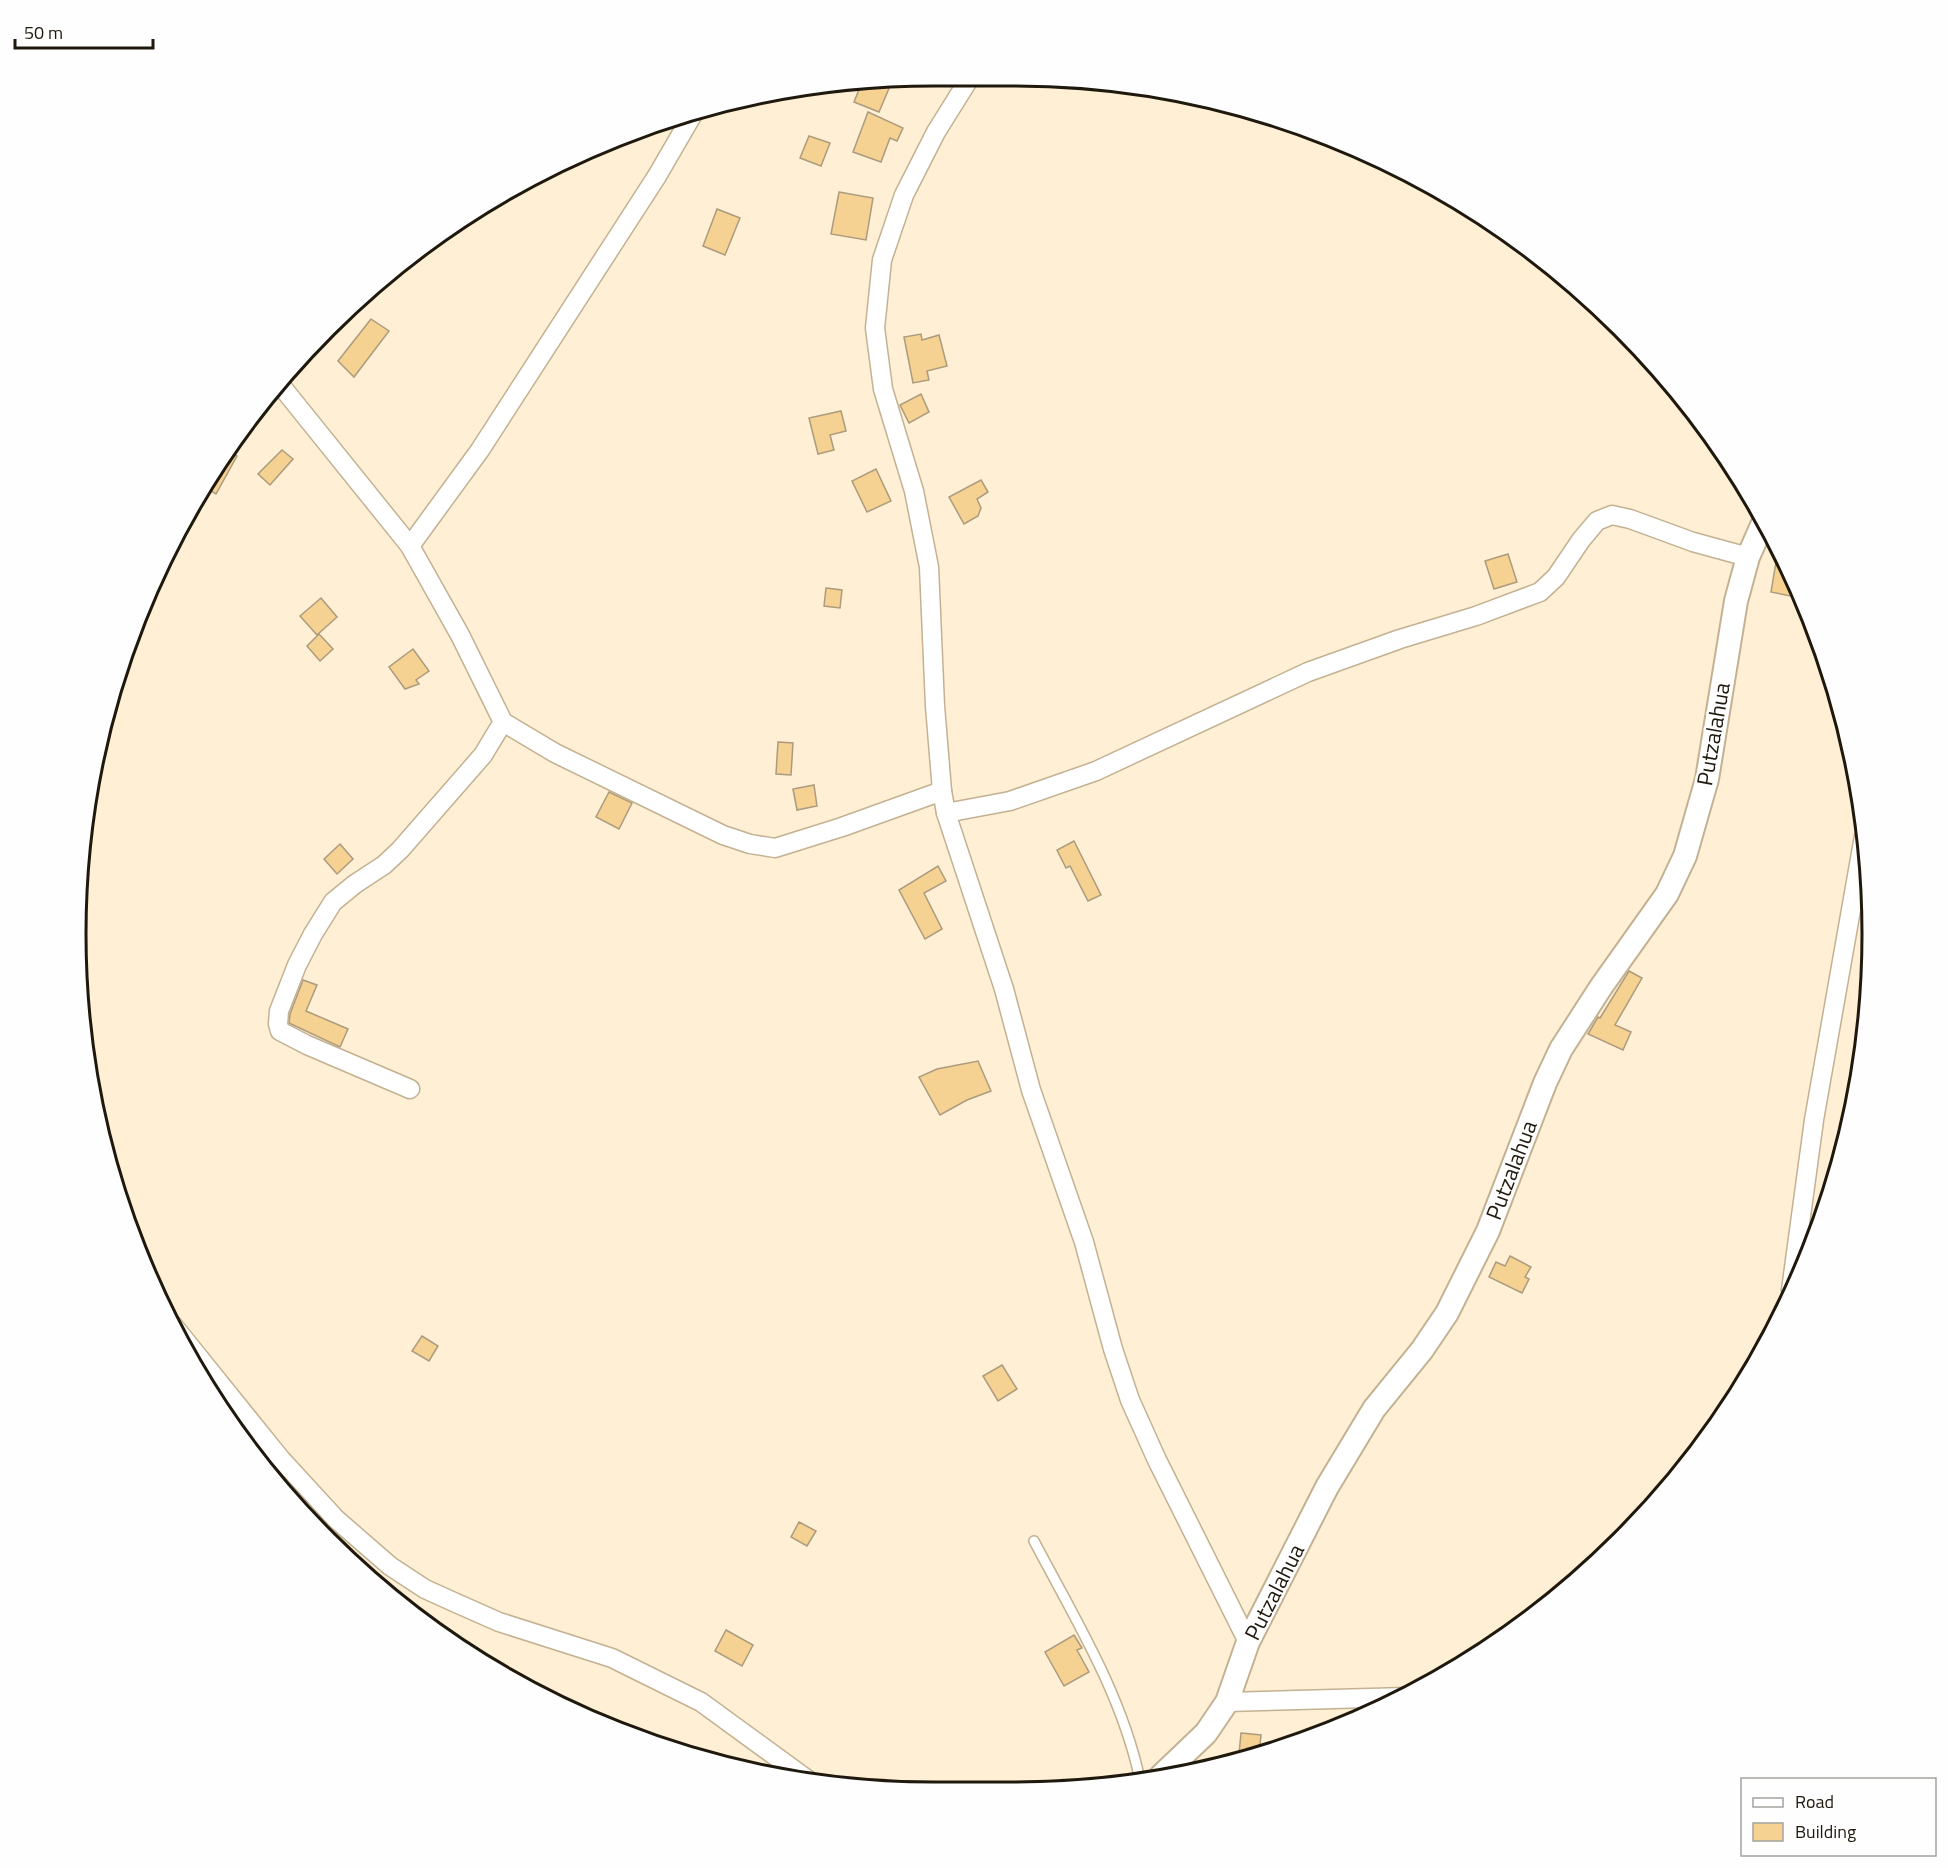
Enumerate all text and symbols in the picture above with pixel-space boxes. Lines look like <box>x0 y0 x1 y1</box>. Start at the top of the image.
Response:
scale bar <box>15 12 153 50</box>
text: 50 m <box>24 19 63 46</box>
street label: Putzalahua <box>1687 680 1739 788</box>
street label: Putzalahua <box>1476 1115 1546 1225</box>
street label: Putzalahua <box>1235 1538 1313 1646</box>
legend <box>1741 1778 1936 1856</box>
text: Road <box>1795 1788 1834 1815</box>
text: Building <box>1795 1818 1856 1845</box>

